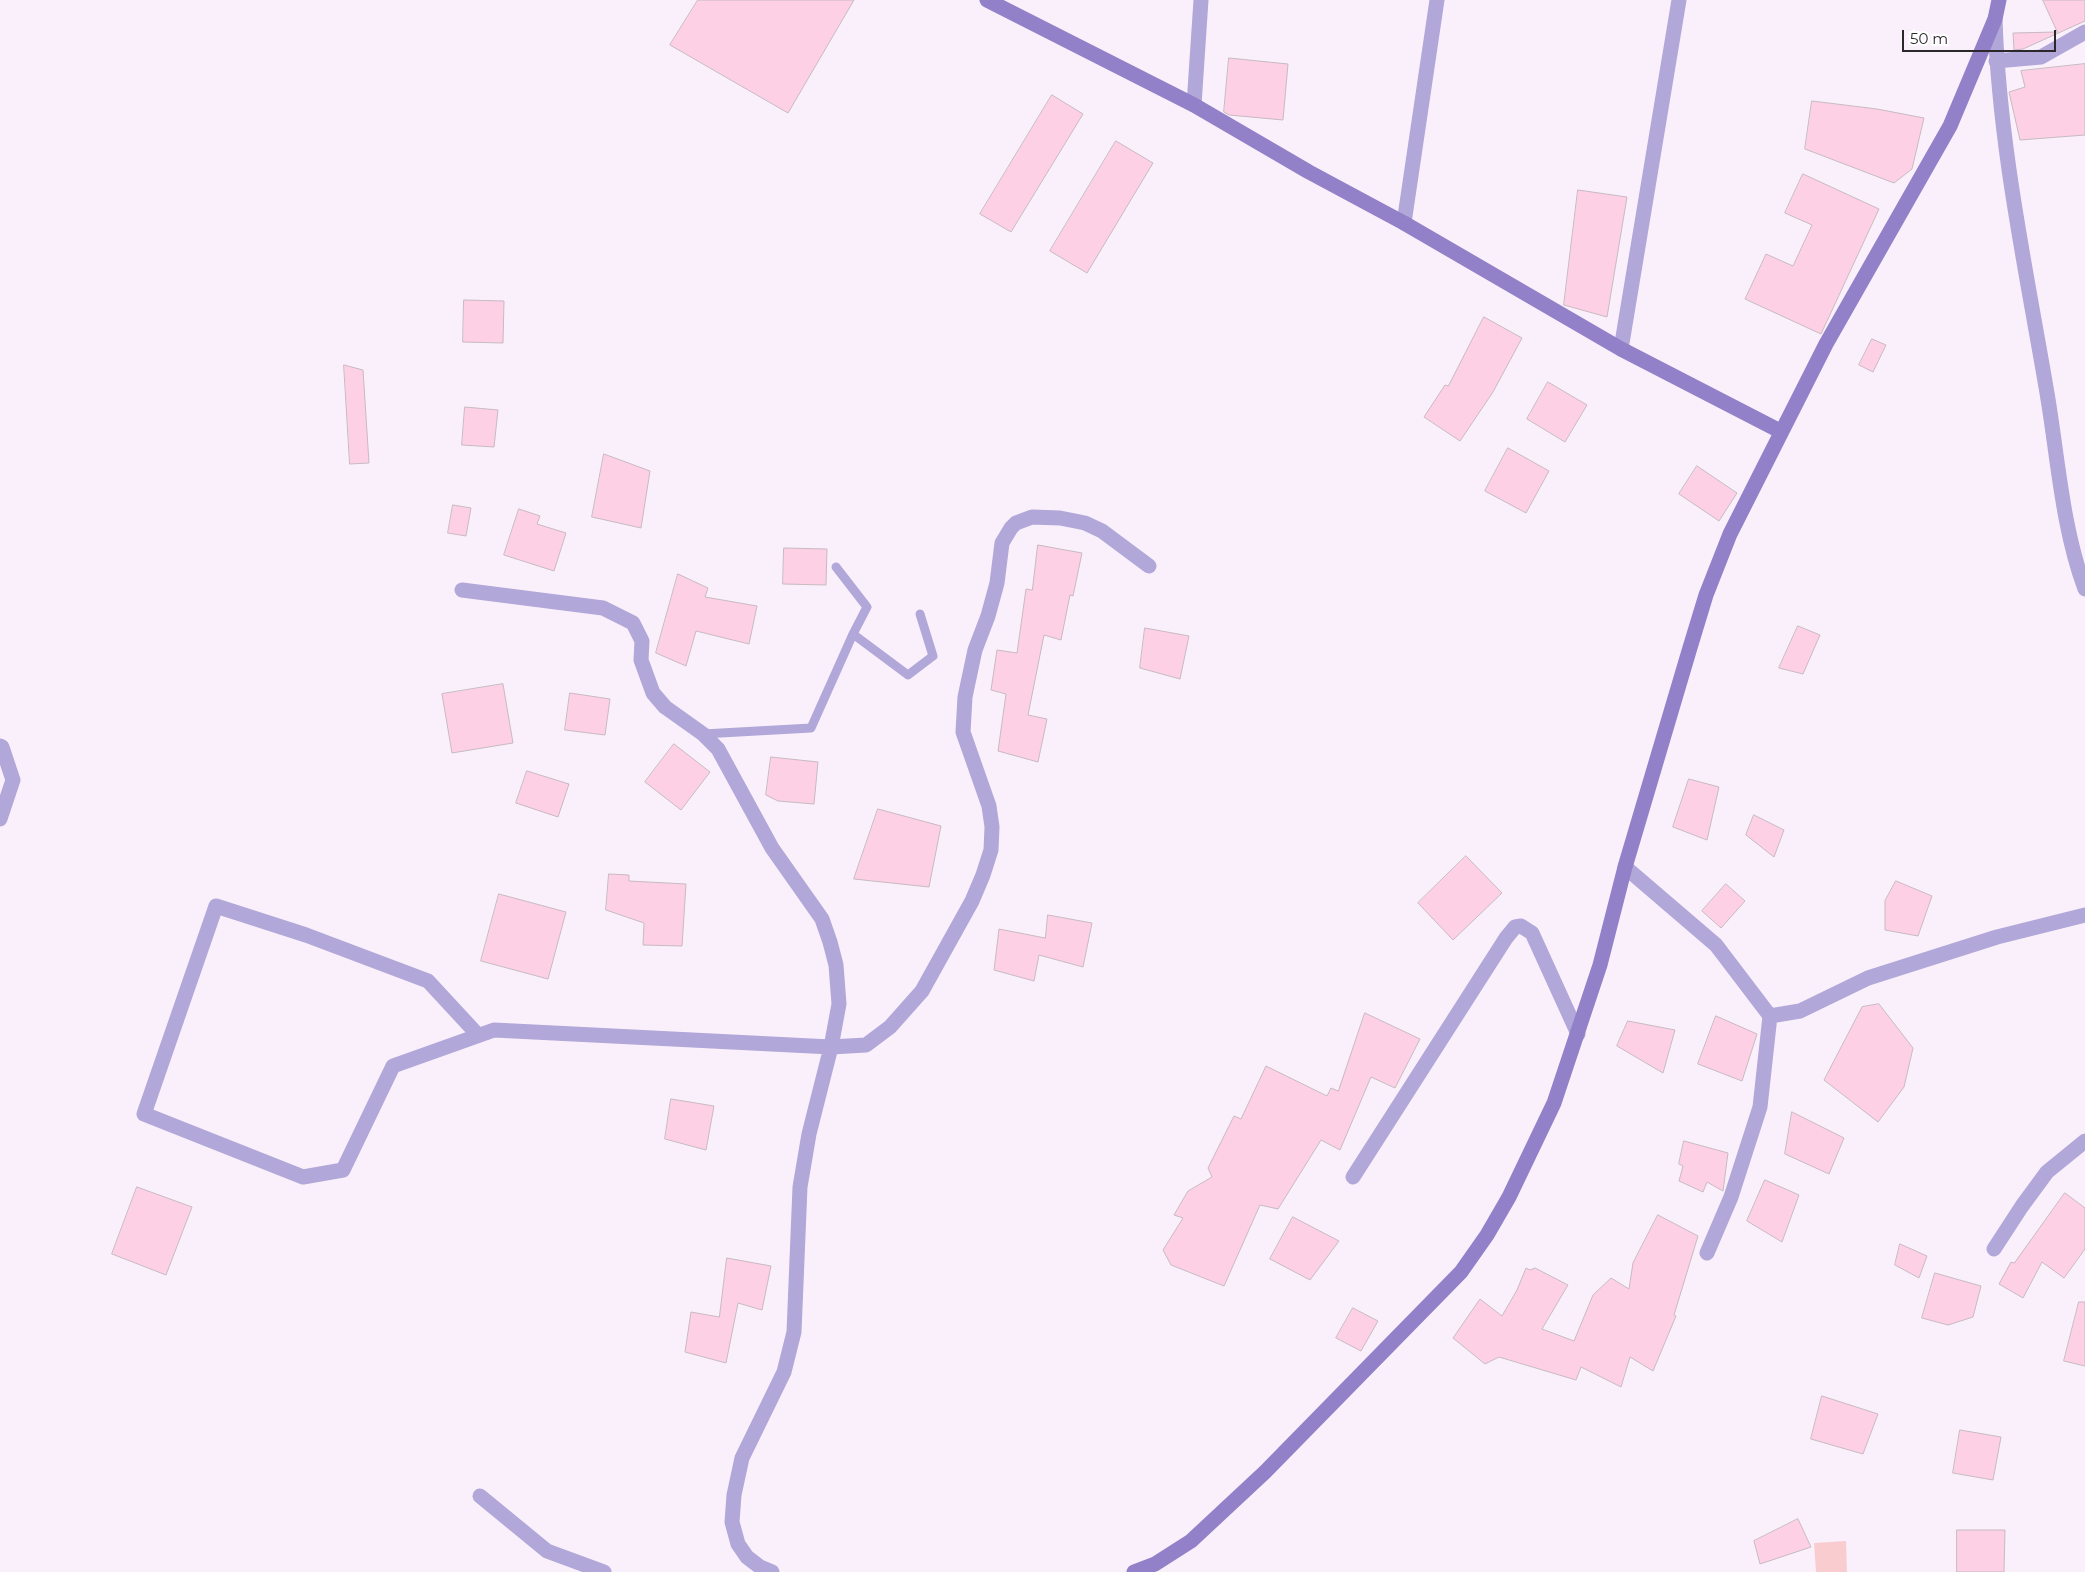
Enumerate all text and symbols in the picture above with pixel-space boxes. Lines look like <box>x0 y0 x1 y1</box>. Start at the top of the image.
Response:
scale bar <box>1905 20 2059 52</box>
text: 50 m <box>1910 29 1948 48</box>

